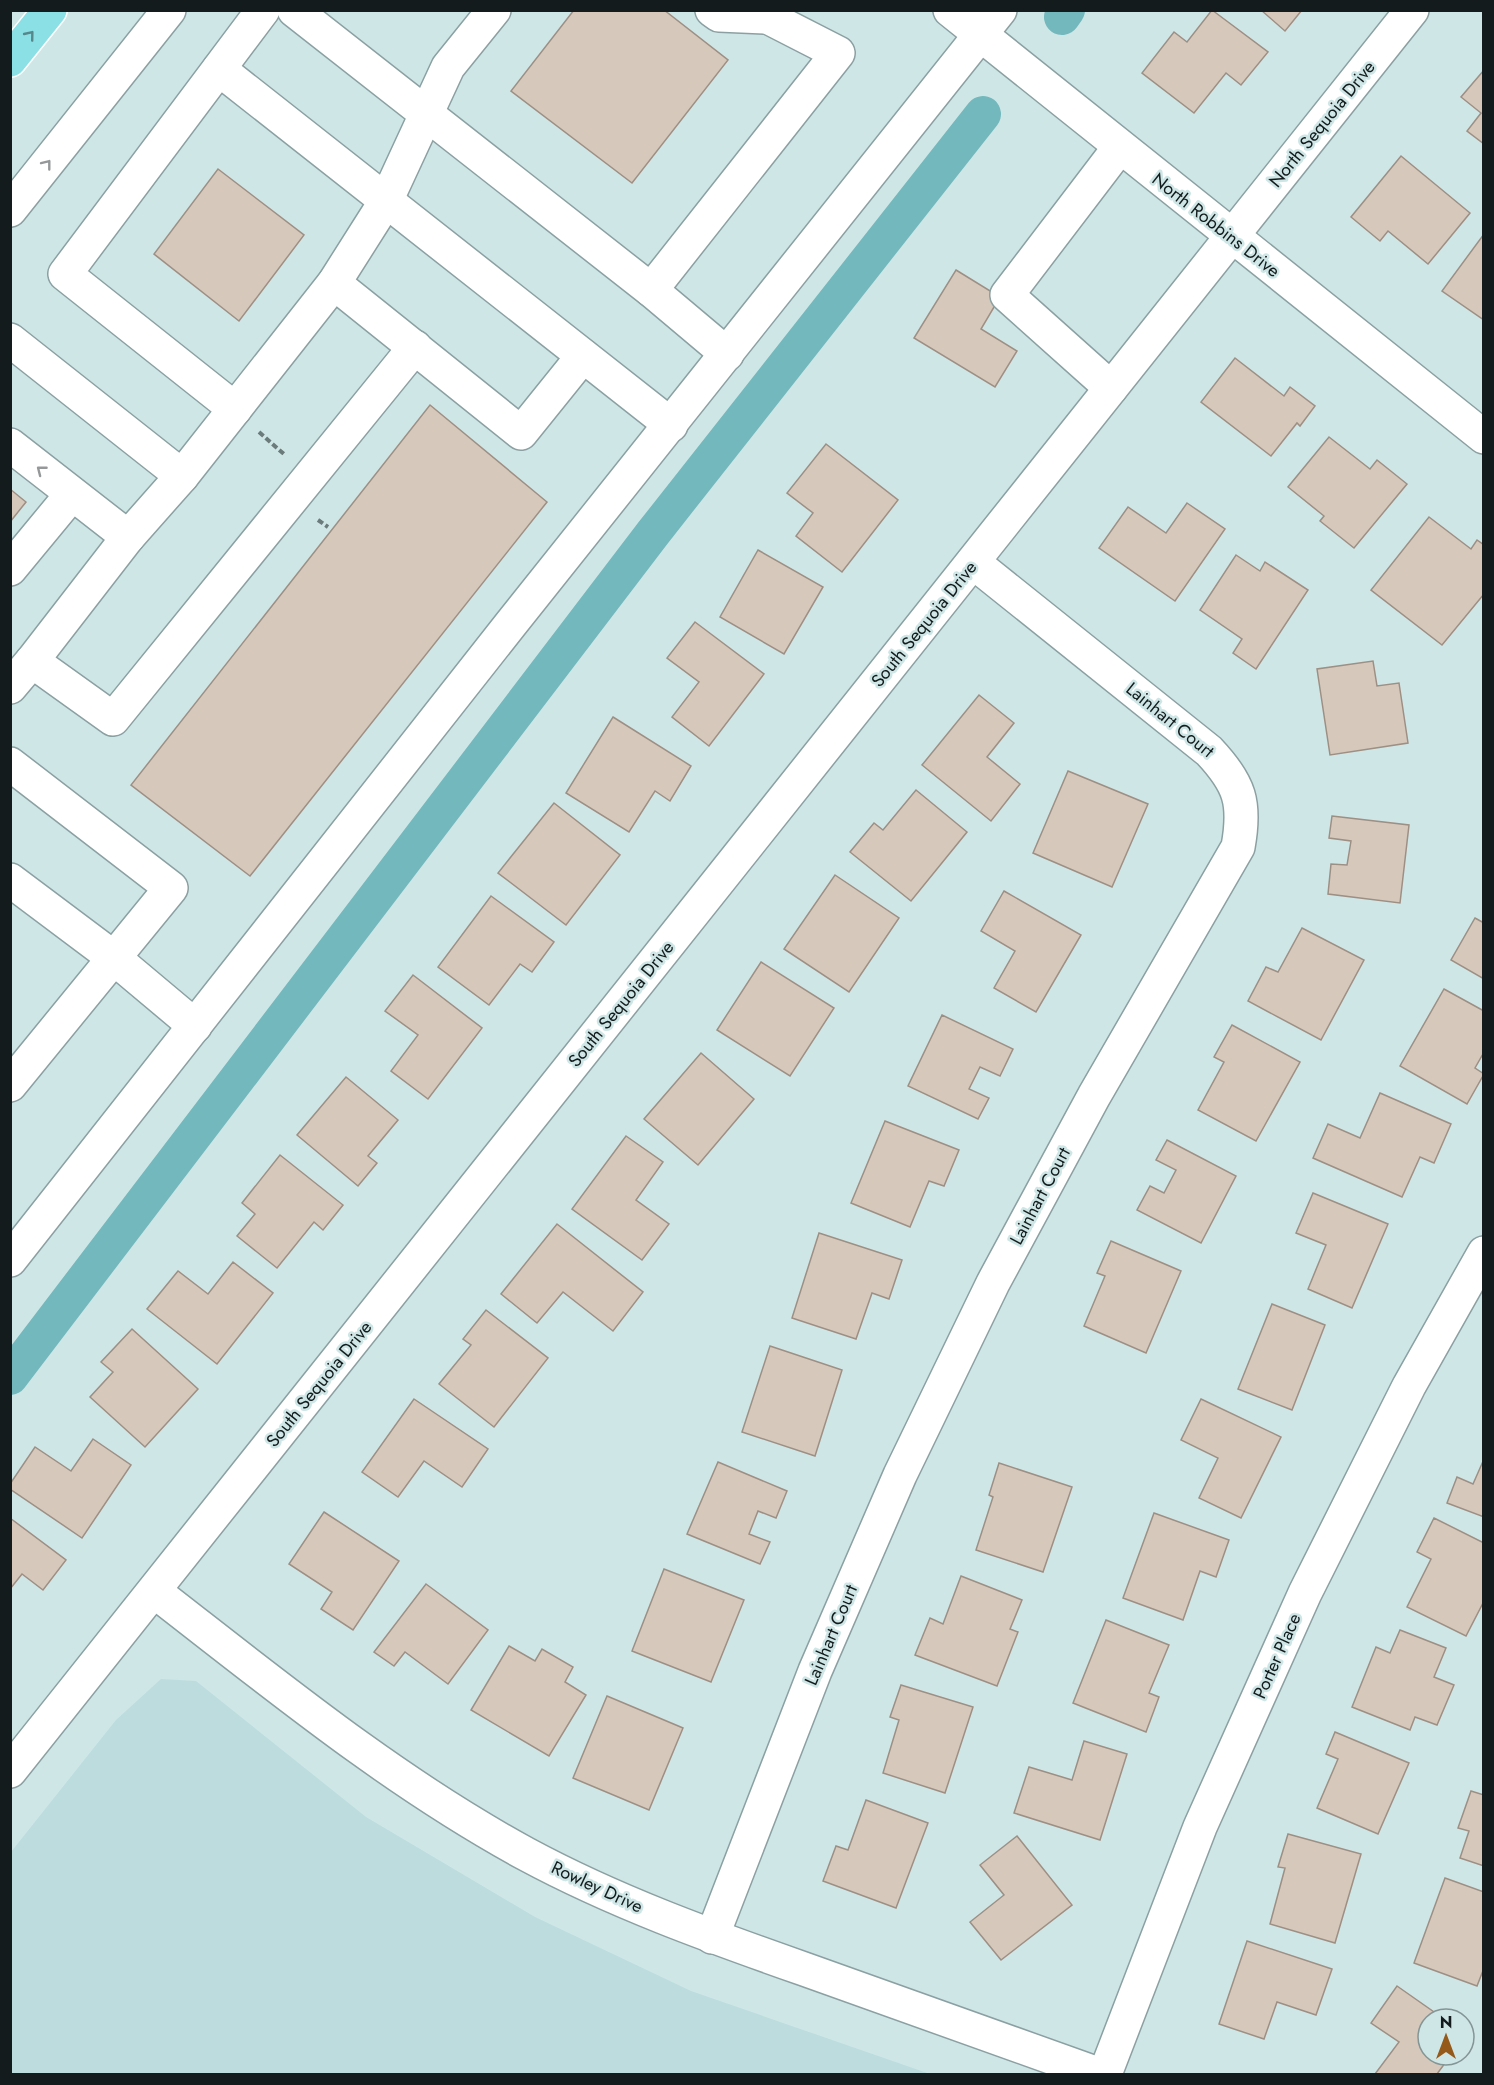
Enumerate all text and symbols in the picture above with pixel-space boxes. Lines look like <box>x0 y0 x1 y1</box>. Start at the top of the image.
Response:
one-way arrow <box>23 31 34 42</box>
street label: North Sequoia Drive <box>1263 55 1381 193</box>
one-way arrow <box>39 160 50 171</box>
street label: North Robbins Drive <box>1146 167 1286 283</box>
one-way arrow <box>37 466 48 477</box>
street label: South Sequoia Drive <box>865 555 983 693</box>
street label: Lainhart Court <box>1120 676 1220 764</box>
street label: South Sequoia Drive <box>562 935 680 1073</box>
street label: Lainhart Court <box>1003 1142 1077 1249</box>
street label: South Sequoia Drive <box>260 1315 378 1453</box>
street label: Lainhart Court <box>798 1580 864 1689</box>
street label: Porter Place <box>1247 1609 1307 1703</box>
street label: Rowley Drive <box>547 1854 647 1920</box>
north arrow <box>1416 2007 1476 2067</box>
text: N <box>1440 2011 1452 2034</box>

